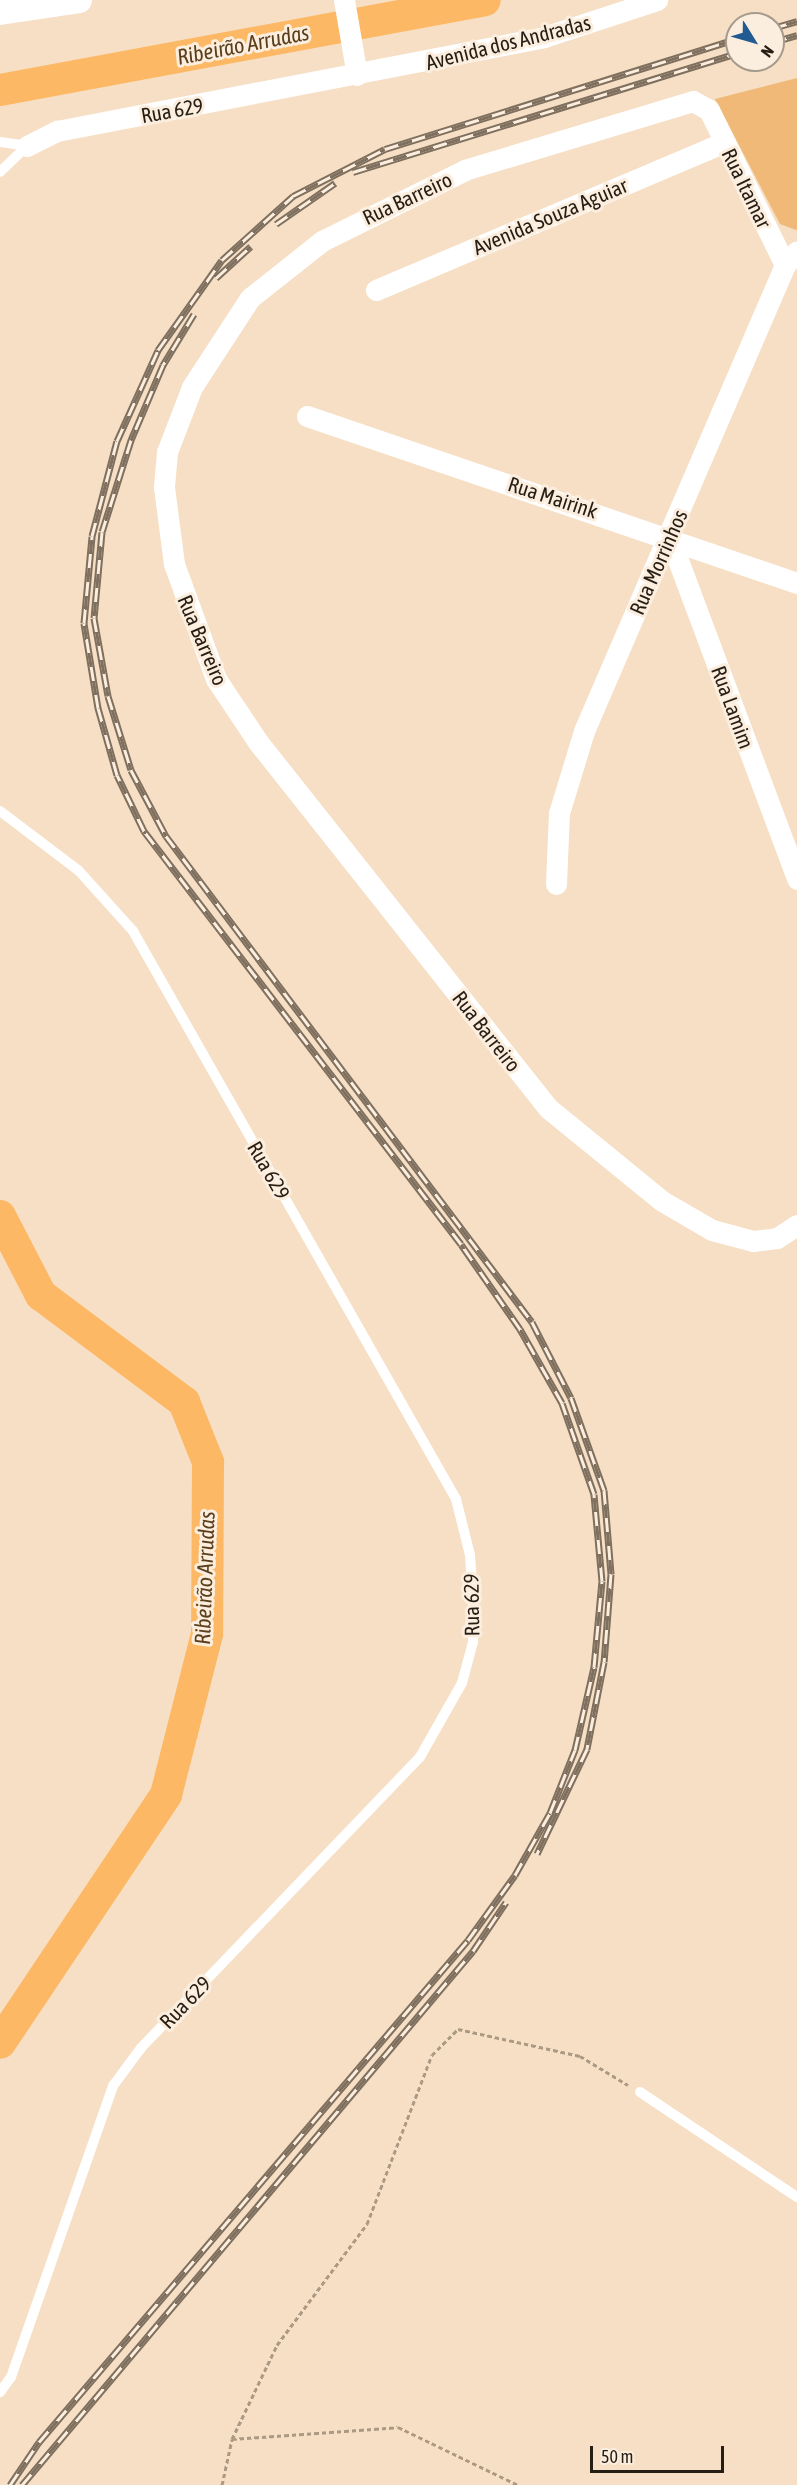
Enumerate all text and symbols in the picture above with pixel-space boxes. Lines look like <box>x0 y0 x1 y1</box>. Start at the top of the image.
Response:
street label: Avenida dos Andradas <box>423 9 593 75</box>
north arrow <box>725 12 785 72</box>
water label: Ribeirão Arrudas <box>175 19 311 71</box>
text: N <box>758 42 778 61</box>
street label: Rua 629 <box>139 92 205 128</box>
street label: Rua Itamar <box>717 144 777 232</box>
street label: Rua Barreiro <box>358 166 456 230</box>
street label: Avenida Souza Aguiar <box>469 172 631 260</box>
street label: Rua Mairink <box>505 471 601 523</box>
street label: Rua Morrinhos <box>624 506 692 618</box>
street label: Rua Barreiro <box>173 591 233 689</box>
street label: Rua Lamim <box>706 662 760 752</box>
street label: Rua Barreiro <box>448 985 526 1077</box>
street label: Rua 629 <box>242 1136 296 1204</box>
water label: Ribeirão Arrudas <box>189 1511 221 1645</box>
street label: Rua 629 <box>458 1573 484 1637</box>
street label: Rua 629 <box>154 1971 216 2033</box>
scale bar <box>593 2434 726 2472</box>
text: 50 m <box>601 2446 633 2467</box>

